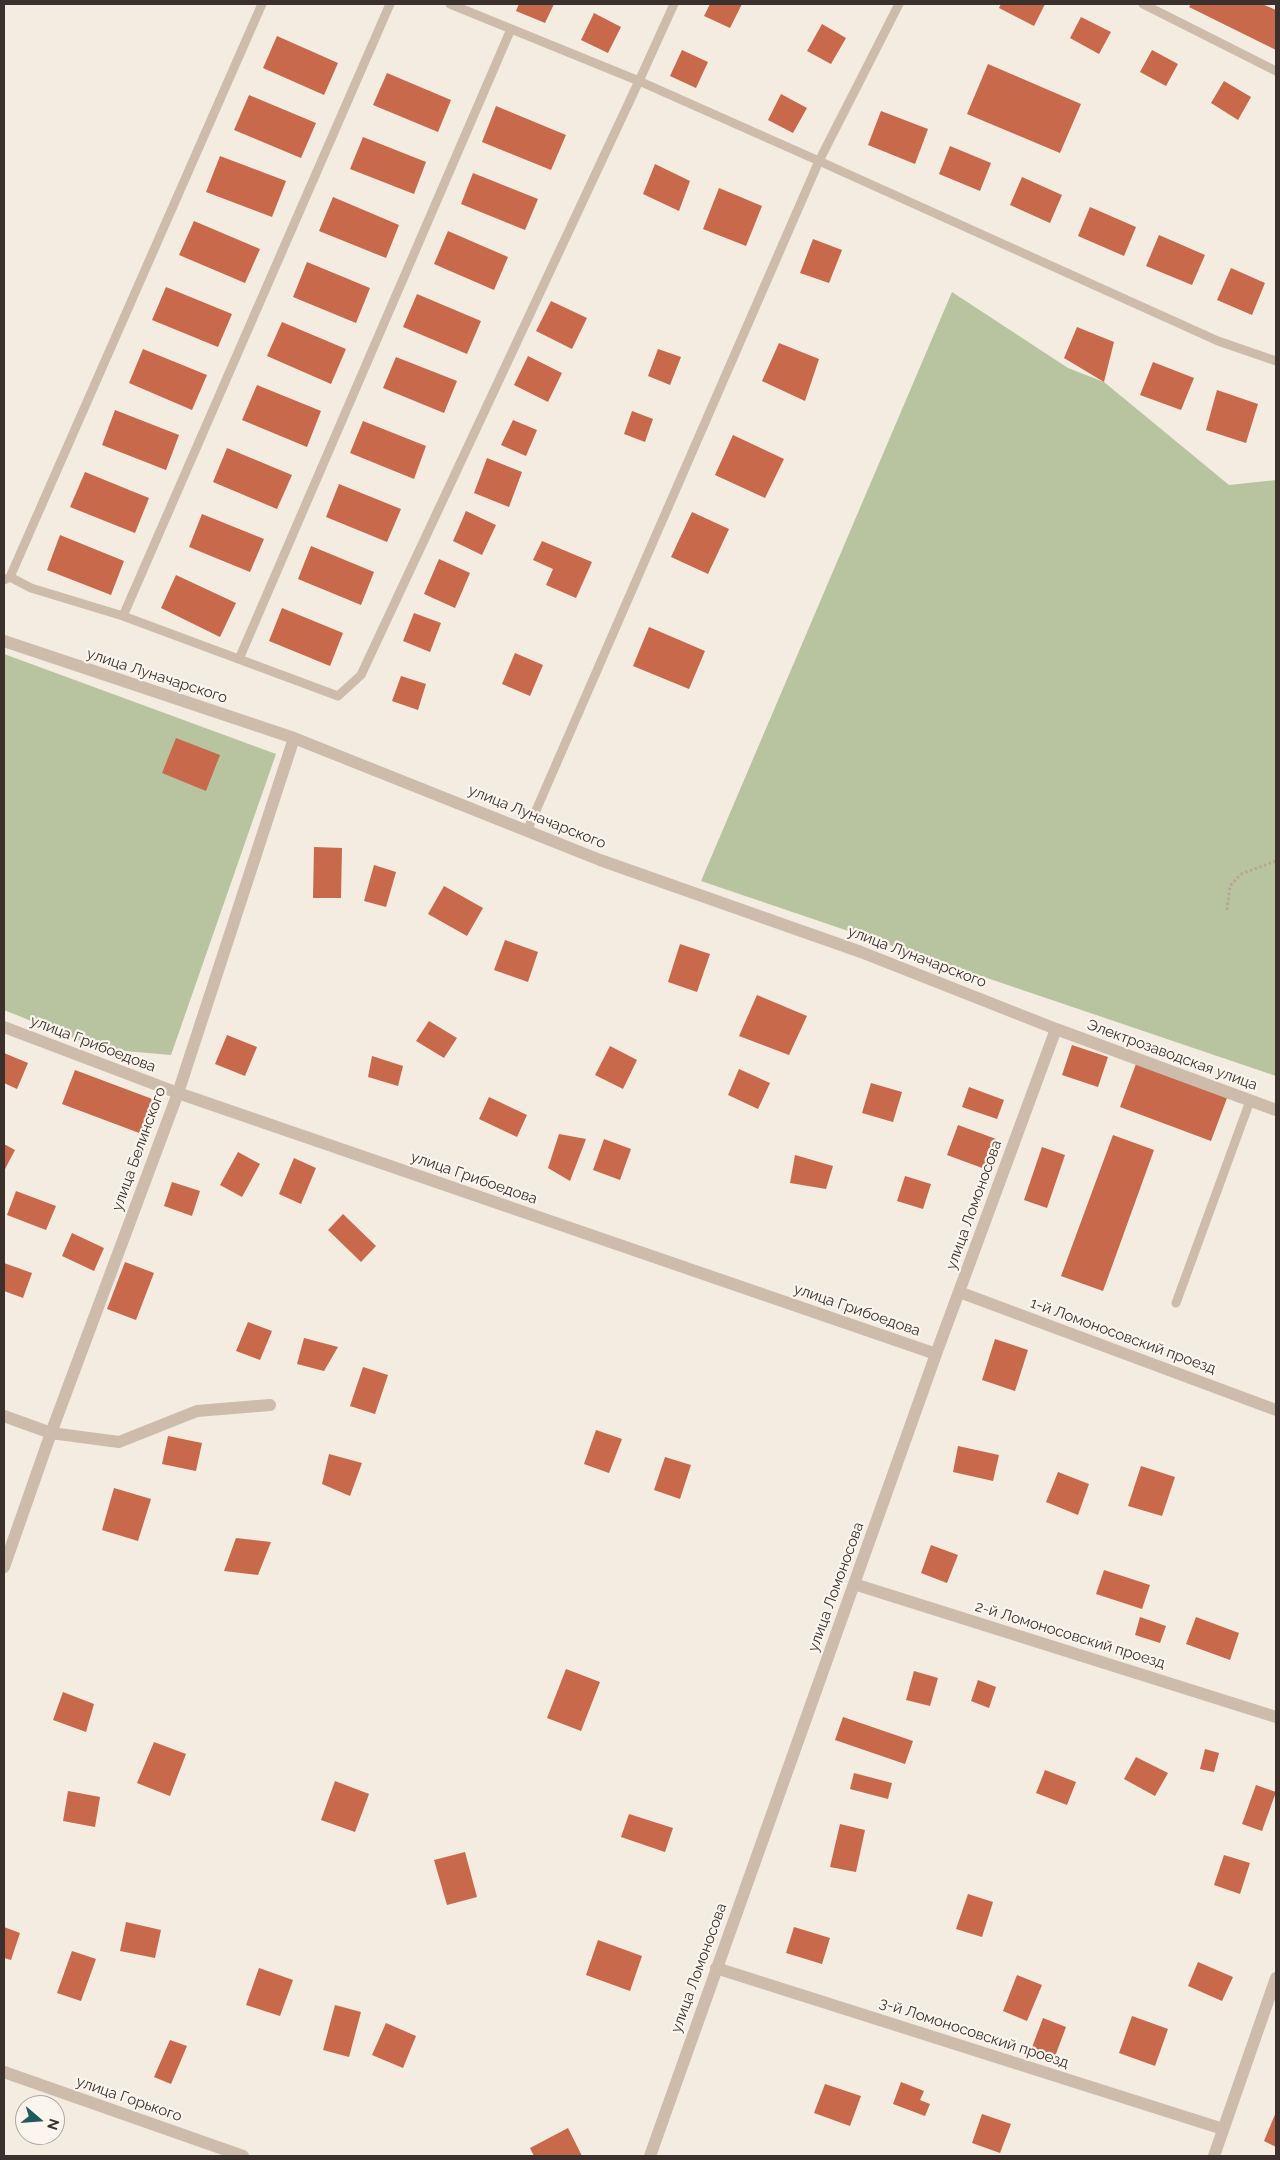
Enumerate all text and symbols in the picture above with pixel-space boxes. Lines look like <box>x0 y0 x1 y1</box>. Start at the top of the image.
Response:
street label: улица Луначарского <box>84 645 230 707</box>
street label: улица Луначарского <box>466 781 608 853</box>
street label: улица Луначарского <box>845 922 989 992</box>
street label: улица Грибоедова <box>28 1012 158 1076</box>
street label: Электрозаводская улица <box>1084 1016 1260 1094</box>
street label: улица Белинского <box>108 1085 170 1213</box>
street label: улица Ломоносова <box>942 1138 1006 1272</box>
street label: улица Грибоедова <box>408 1148 540 1208</box>
street label: улица Грибоедова <box>791 1280 923 1340</box>
street label: 1-й Ломоносовский проезд <box>1028 1294 1218 1378</box>
street label: улица Ломоносова <box>804 1520 868 1654</box>
street label: 2-й Ломоносовский проезд <box>973 1597 1167 1673</box>
street label: улица Ломоносова <box>667 1901 731 2035</box>
street label: 3-й Ломоносовский проезд <box>877 1994 1071 2072</box>
street label: улица Горького <box>74 2072 184 2126</box>
north arrow <box>15 2095 65 2145</box>
text: N <box>44 2117 63 2132</box>

